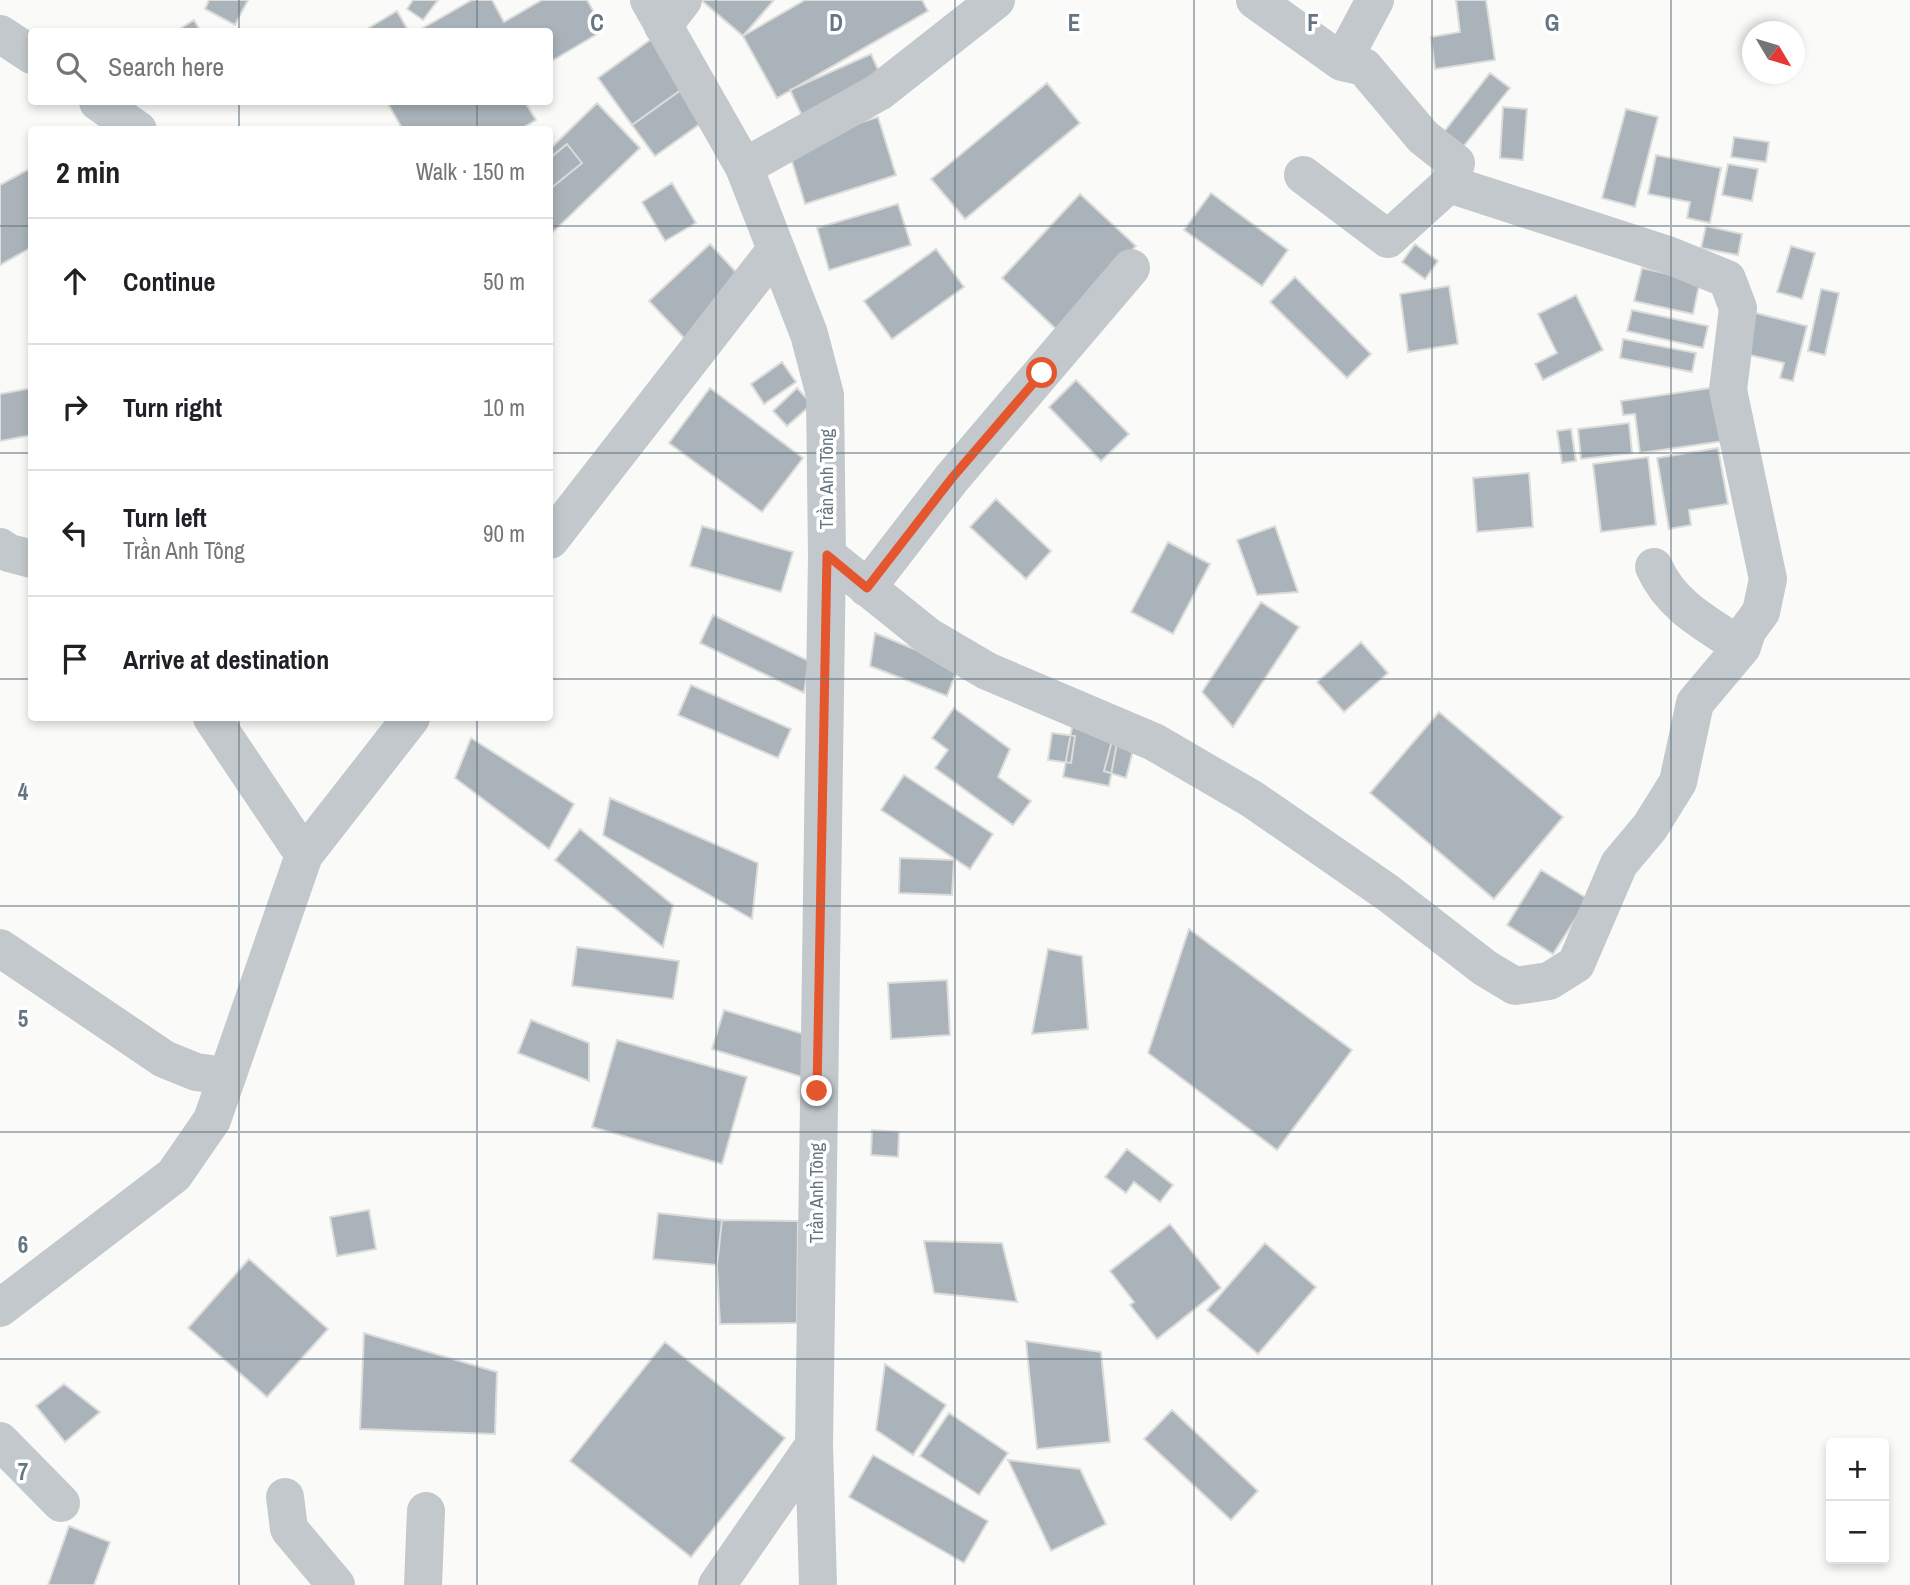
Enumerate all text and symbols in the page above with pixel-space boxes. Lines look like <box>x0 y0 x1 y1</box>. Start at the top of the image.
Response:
text: C <box>590 7 604 38</box>
text: D <box>829 7 843 38</box>
text: E <box>1068 7 1080 38</box>
text: F <box>1307 7 1319 38</box>
text: G <box>1545 7 1559 38</box>
north arrow <box>1742 21 1805 84</box>
search box <box>28 28 553 105</box>
icon: search <box>52 48 90 86</box>
text: Search here <box>108 49 224 84</box>
text: 2 min <box>56 152 120 192</box>
text: Walk · 150 m <box>416 156 525 187</box>
icon: ahead <box>56 262 94 300</box>
text: Continue <box>123 264 215 299</box>
text: 50 m <box>483 266 525 297</box>
route start <box>1026 357 1057 388</box>
icon: right <box>56 388 94 426</box>
text: Turn right <box>123 390 222 425</box>
text: 10 m <box>483 392 525 423</box>
street label: Trần Anh Tông <box>813 428 839 529</box>
text: Turn left <box>123 500 207 535</box>
icon: left <box>56 514 94 552</box>
text: 90 m <box>483 518 525 549</box>
text: Trần Anh Tông <box>123 535 245 566</box>
icon: arrive <box>56 640 94 678</box>
text: Arrive at destination <box>123 642 329 677</box>
text: 4 <box>18 776 29 807</box>
text: 5 <box>18 1003 28 1034</box>
route end <box>801 1075 832 1106</box>
street label: Trần Anh Tông <box>803 1142 829 1243</box>
text: 6 <box>18 1229 28 1260</box>
map controls <box>1826 1438 1889 1564</box>
button: + <box>1826 1438 1889 1501</box>
text: 7 <box>18 1456 28 1487</box>
button: − <box>1826 1501 1889 1564</box>

